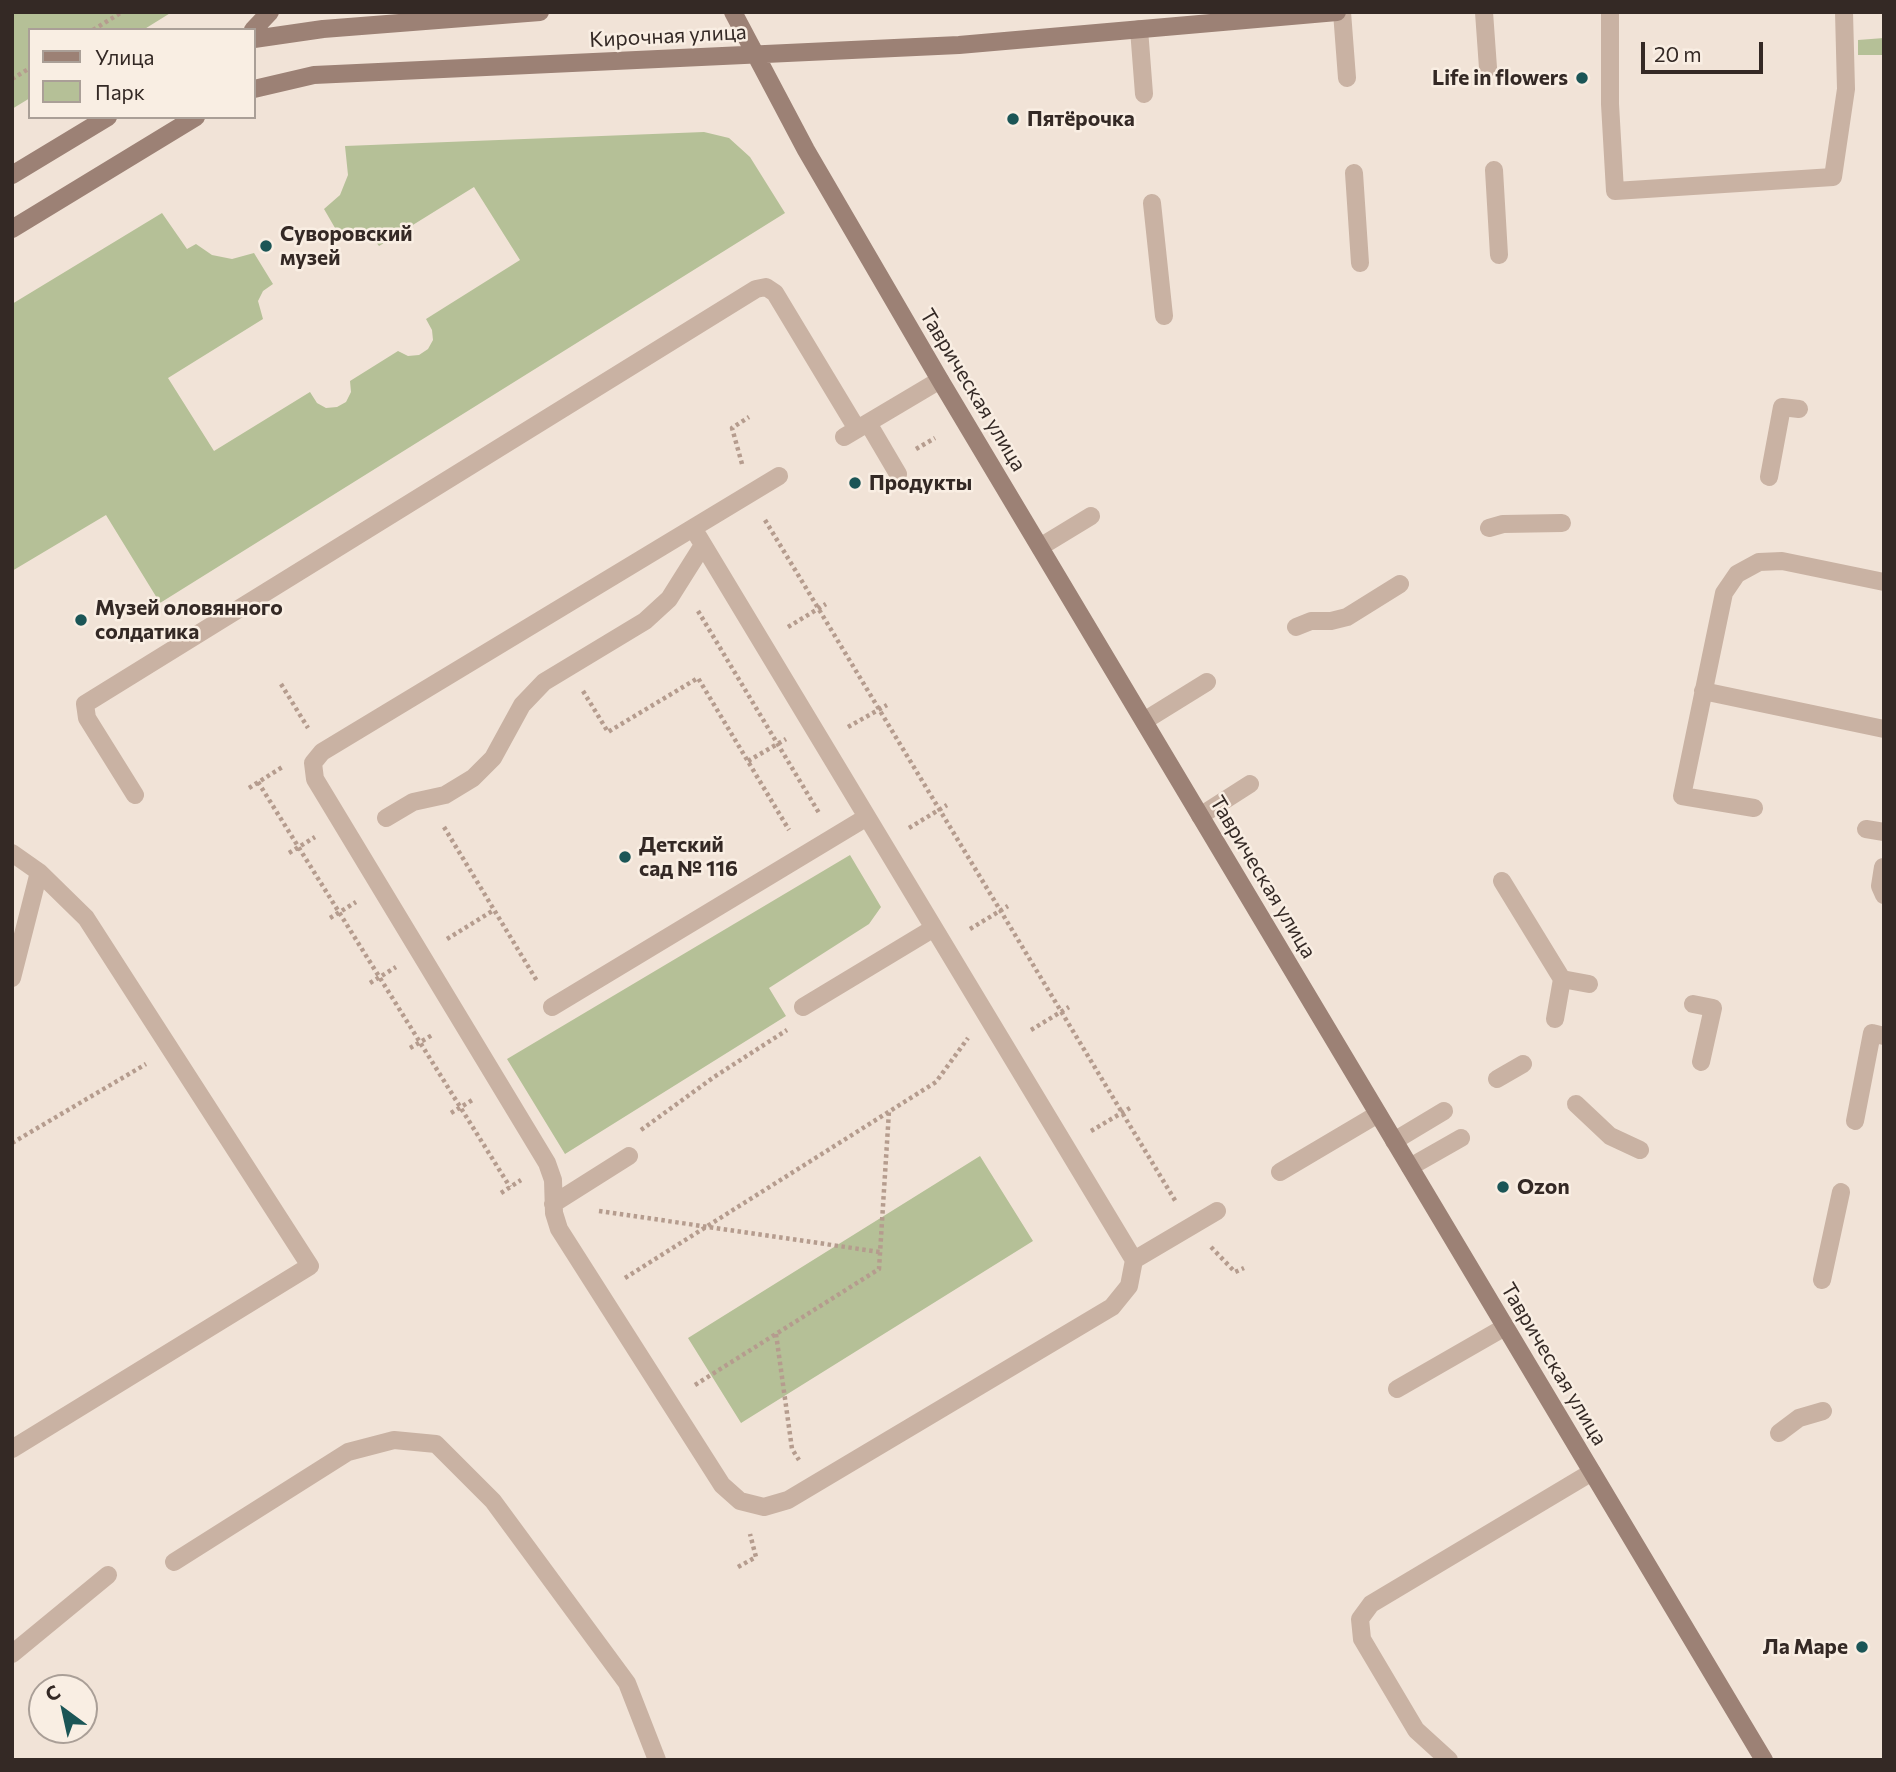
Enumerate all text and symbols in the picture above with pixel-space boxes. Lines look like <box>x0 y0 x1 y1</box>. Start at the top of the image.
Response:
street label: Кирочная улица <box>589 19 747 53</box>
legend <box>28 28 256 119</box>
scale bar <box>1644 28 1766 72</box>
text: 20 m <box>1654 41 1702 66</box>
text: Улица <box>95 44 154 69</box>
place label: Life in flowers <box>1432 65 1568 91</box>
marker: Life in flowers <box>1574 70 1590 86</box>
text: Парк <box>95 79 145 104</box>
place label: Пятёрочка <box>1027 106 1135 132</box>
marker: Пятёрочка <box>1005 111 1021 127</box>
place label: Суворовский музей <box>280 221 413 271</box>
marker: Суворовский музей <box>258 238 274 254</box>
street label: Таврическая улица <box>914 304 1032 476</box>
place label: Продукты <box>869 470 972 496</box>
marker: Продукты <box>847 475 863 491</box>
place label: Музей оловянного солдатика <box>95 595 283 645</box>
marker: Музей оловянного солдатика <box>73 612 89 628</box>
street label: Таврическая улица <box>1204 791 1322 963</box>
place label: Детский сад № 116 <box>639 832 738 882</box>
marker: Детский сад № 116 <box>617 849 633 865</box>
place label: Ozon <box>1517 1174 1570 1200</box>
marker: Ozon <box>1495 1179 1511 1195</box>
street label: Таврическая улица <box>1495 1278 1613 1450</box>
place label: Ла Маре <box>1763 1634 1848 1660</box>
marker: Ла Маре <box>1854 1639 1870 1655</box>
north arrow <box>28 1674 98 1744</box>
text: С <box>41 1679 64 1706</box>

